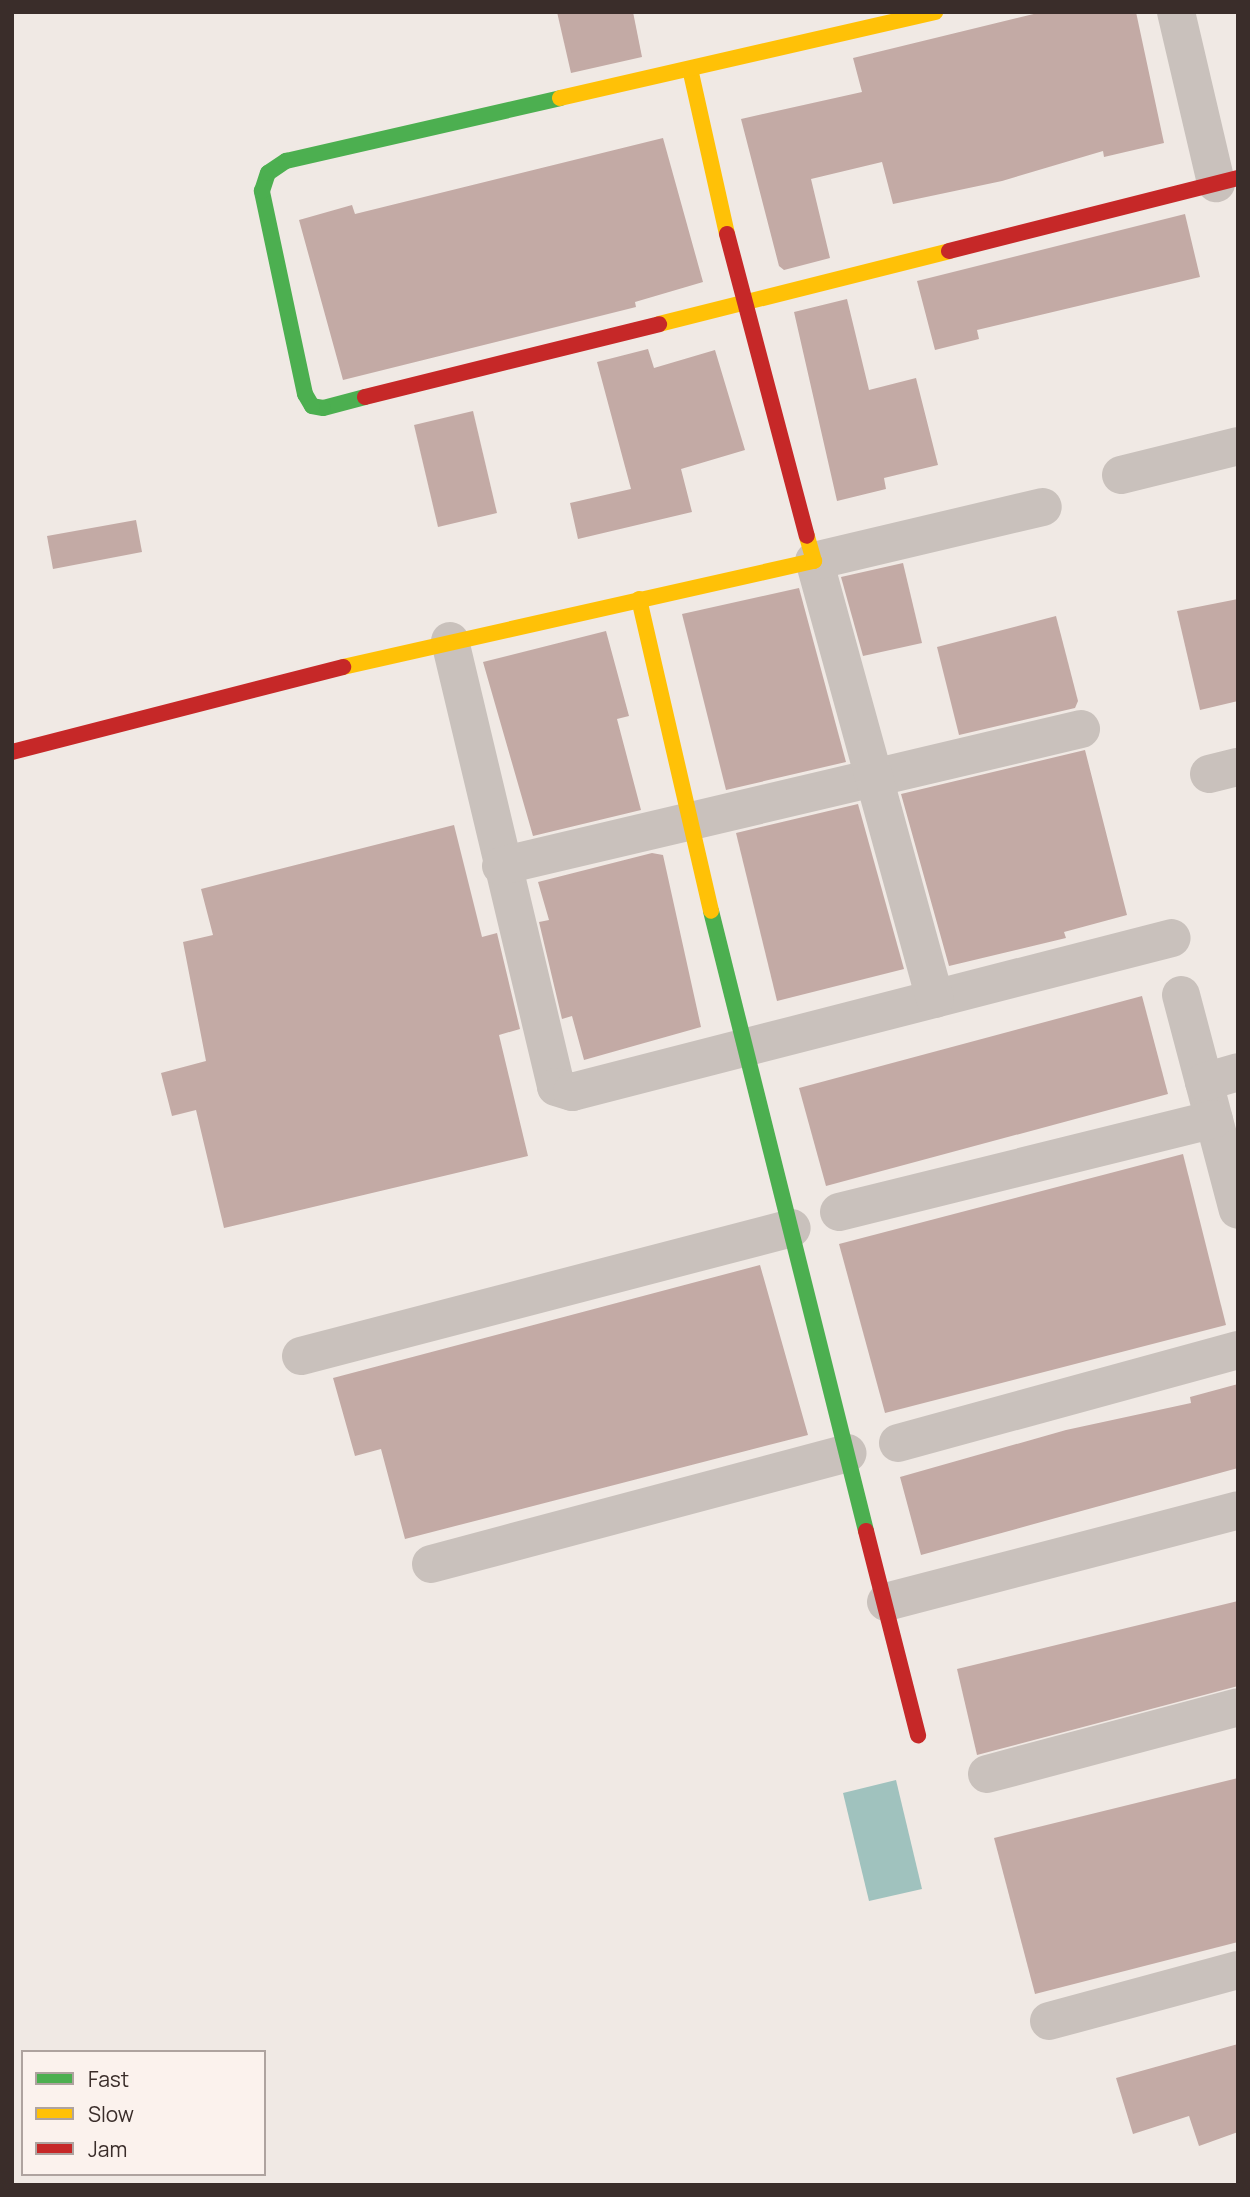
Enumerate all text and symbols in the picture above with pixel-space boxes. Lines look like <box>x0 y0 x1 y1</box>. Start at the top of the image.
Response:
legend <box>21 2050 266 2176</box>
text: Fast <box>88 2065 129 2093</box>
text: Slow <box>88 2100 134 2128</box>
text: Jam <box>88 2135 127 2163</box>

